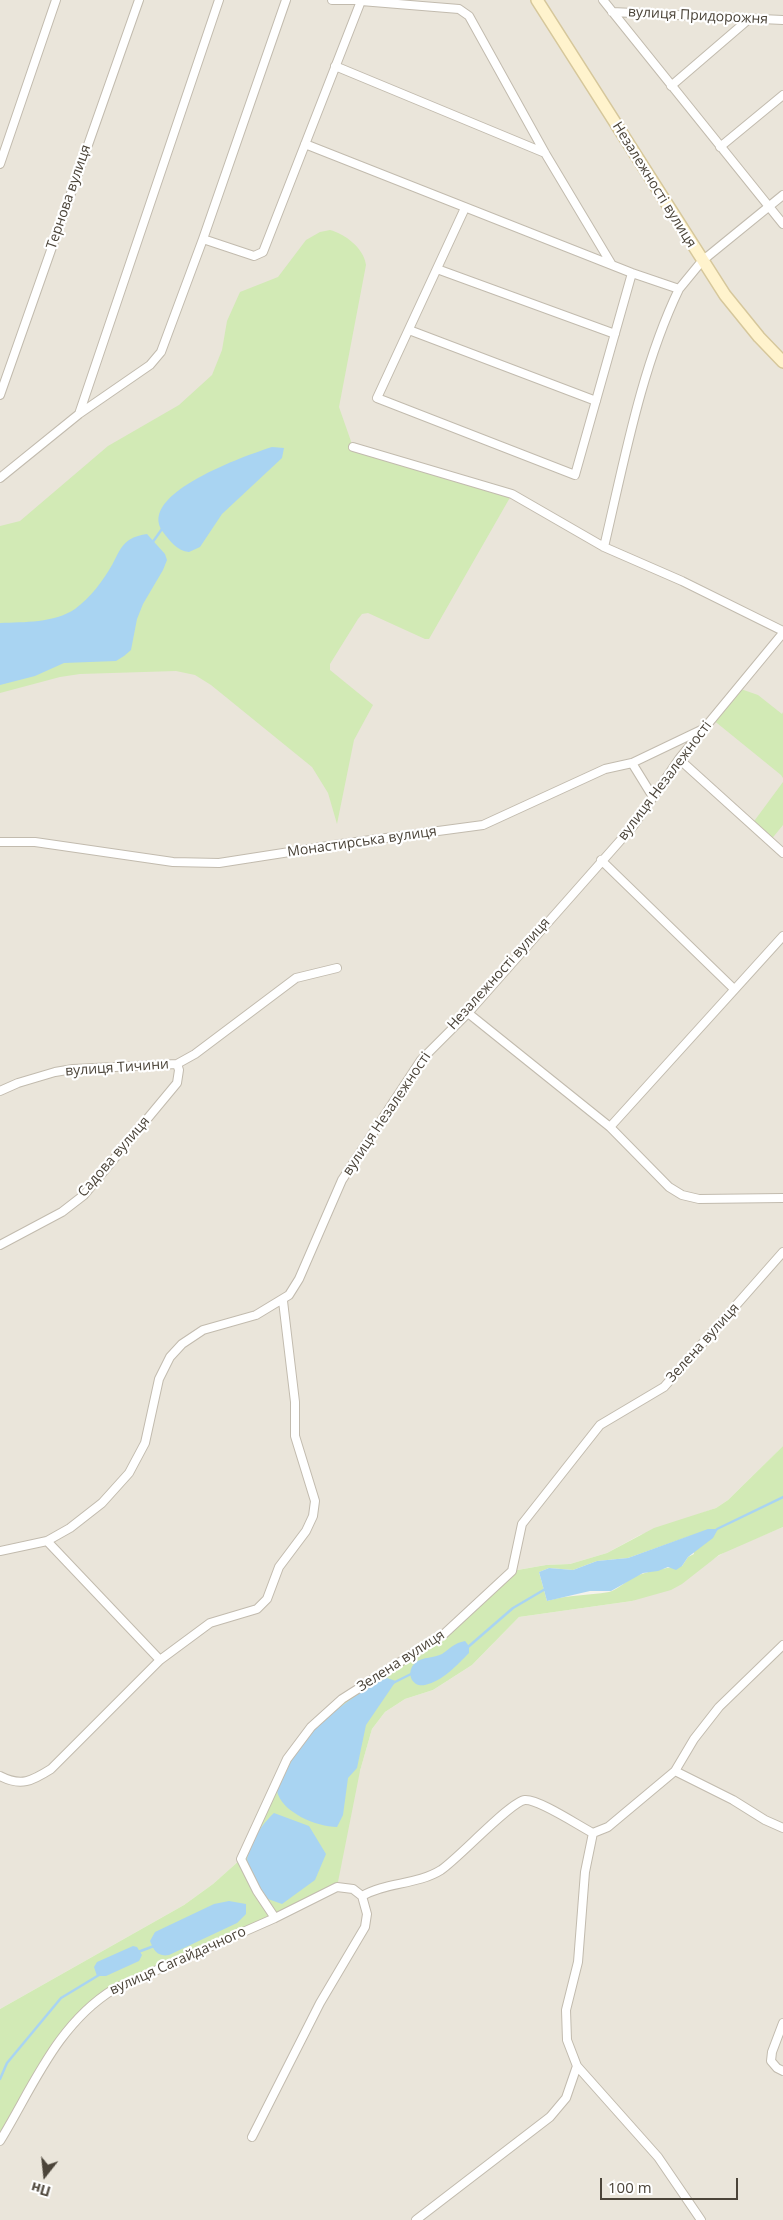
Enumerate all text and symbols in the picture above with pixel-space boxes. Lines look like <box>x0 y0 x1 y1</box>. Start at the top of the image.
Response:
street label: вулиця Придорожня <box>628 4 768 28</box>
street label: Незалежності вулиця <box>608 119 700 251</box>
street label: Тернова вулиця <box>43 143 95 251</box>
street label: вулиця Незалежності <box>615 718 715 844</box>
street label: Монастирська вулиця <box>286 823 438 861</box>
street label: Незалежності вулиця <box>444 914 554 1034</box>
street label: вулиця Незалежності <box>339 1049 435 1179</box>
street label: вулиця Тичини <box>65 1056 169 1080</box>
street label: Садова вулиця <box>75 1113 153 1201</box>
street label: Зелена вулиця <box>663 1300 743 1386</box>
street label: Зелена вулиця <box>354 1627 448 1695</box>
street label: вулиця Сагайдачного <box>107 1923 249 1999</box>
north arrow <box>20 2150 70 2200</box>
scale bar <box>603 2168 740 2200</box>
text: 100 m <box>608 2177 652 2197</box>
text: Пн <box>29 2178 53 2202</box>

